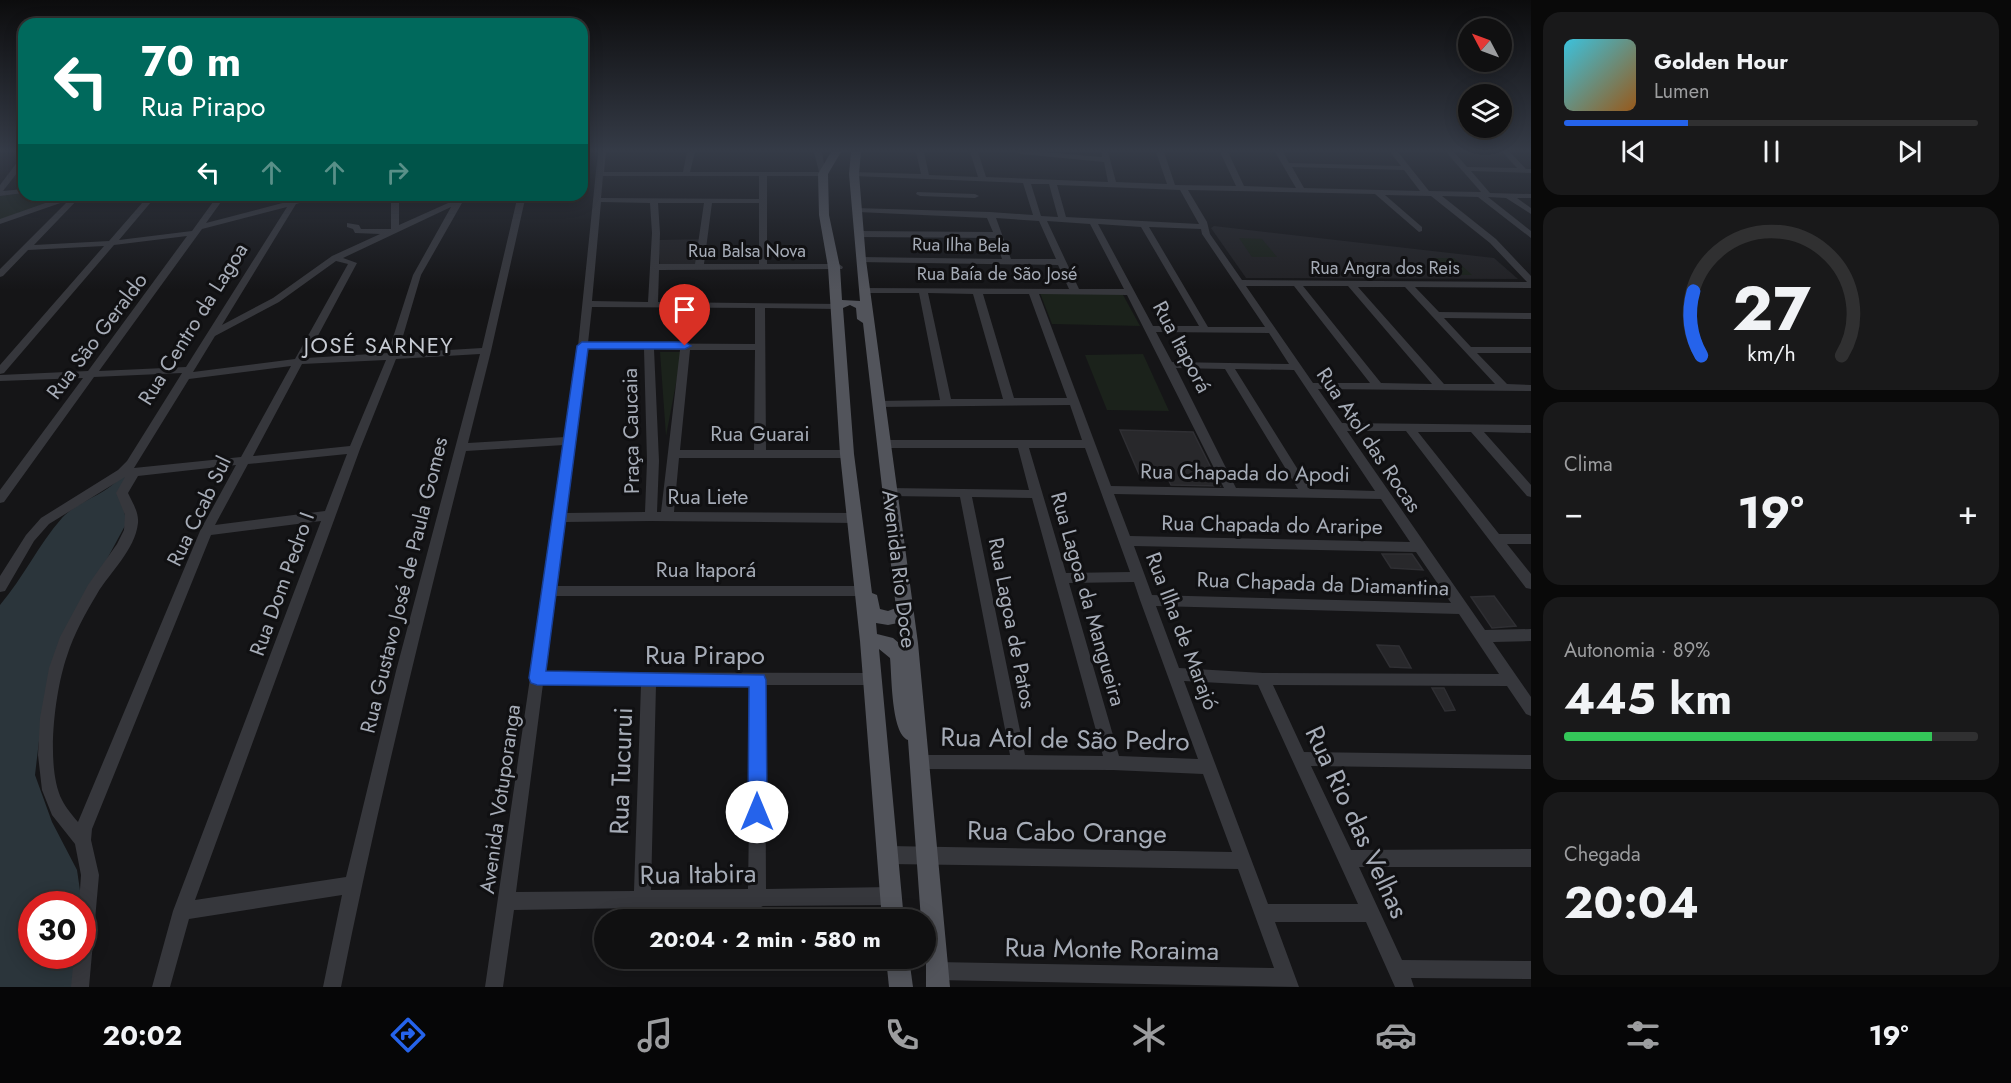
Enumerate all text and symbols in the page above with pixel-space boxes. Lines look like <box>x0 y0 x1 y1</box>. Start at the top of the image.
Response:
north arrow <box>1458 18 1512 72</box>
map controls <box>1458 18 1512 138</box>
text: 70 m <box>141 31 241 92</box>
icon: left <box>42 42 120 120</box>
text: Golden Hour <box>1654 45 1788 77</box>
text: Lumen <box>1654 77 1710 106</box>
button: layers <box>1458 84 1512 138</box>
text: Rua Pirapo <box>141 87 266 126</box>
icon: previous <box>1617 135 1650 168</box>
icon: pause <box>1755 135 1788 168</box>
icon: next <box>1893 135 1926 168</box>
icon: left <box>192 156 225 189</box>
icon: ahead <box>255 156 288 189</box>
icon: ahead <box>318 156 351 189</box>
icon: right <box>381 156 414 189</box>
street label: Rua Ilha Bela <box>912 231 1010 259</box>
street label: Rua Centro da Lagoa <box>131 237 255 411</box>
street label: Rua Balsa Nova <box>688 238 806 264</box>
street label: Rua Angra dos Reis <box>1310 255 1460 281</box>
street label: Rua Baía de São José <box>917 261 1077 287</box>
text: 27 <box>1732 263 1811 353</box>
street label: Rua São Geraldo <box>39 267 155 405</box>
pin <box>659 284 710 346</box>
icon: arrive <box>668 293 701 326</box>
street label: Rua Itaporá <box>1145 296 1219 398</box>
district label: JOSÉ SARNEY <box>301 329 454 361</box>
text: km/h <box>1747 338 1795 369</box>
street label: Rua Atol das Rocas <box>1309 361 1429 519</box>
street label: Praça Caucaia <box>615 368 647 494</box>
street label: Rua Guarai <box>710 419 810 449</box>
street label: Rua Gustavo José de Paula Gomes <box>353 434 455 736</box>
text: Clima <box>1564 450 1613 479</box>
street label: Rua Ccab Sul <box>159 451 239 571</box>
street label: Rua Chapada do Apodi <box>1140 456 1350 490</box>
text: 19° <box>1737 480 1804 545</box>
street label: Rua Liete <box>668 482 749 512</box>
street label: Avenida Rio Doce <box>874 488 924 650</box>
street label: Rua Lagoa da Mangueira <box>1043 488 1133 710</box>
text: − <box>1564 489 1583 536</box>
text: + <box>1958 489 1978 536</box>
street label: Rua Dom Pedro I <box>242 508 322 660</box>
street label: Rua Chapada do Araripe <box>1161 508 1383 542</box>
street label: Rua Lagoa de Patos <box>981 535 1043 711</box>
street label: Rua Ilha de Marajó <box>1138 548 1226 714</box>
street label: Rua Itaporá <box>656 555 756 585</box>
street label: Rua Chapada da Diamantina <box>1196 565 1450 603</box>
street label: Rua Pirapo <box>645 636 765 674</box>
text: Autonomia · 89% <box>1564 636 1710 665</box>
text: 445 km <box>1564 666 1732 731</box>
street label: Avenida Votuporanga <box>472 702 528 896</box>
street label: Rua Tucurui <box>600 707 642 835</box>
street label: Rua Atol de São Pedro <box>940 718 1190 760</box>
street label: Rua Rio das Velhas <box>1296 719 1418 925</box>
position arrow <box>725 780 789 844</box>
street label: Rua Cabo Orange <box>967 811 1167 853</box>
text: Chegada <box>1564 840 1641 869</box>
street label: Rua Itabira <box>639 854 757 894</box>
text: 20:04 <box>1564 870 1699 935</box>
speed limit sign: 30 <box>18 891 96 969</box>
text: 20:04 · 2 min · 580 m <box>649 923 881 955</box>
street label: Rua Monte Roraima <box>1004 928 1220 970</box>
icon: directions <box>387 1014 429 1056</box>
icon: music <box>634 1014 676 1056</box>
icon: phone <box>881 1014 923 1056</box>
icon: climate <box>1128 1014 1170 1056</box>
icon: car <box>1375 1014 1417 1056</box>
icon: filters <box>1622 1014 1664 1056</box>
text: 20:02 <box>102 1016 182 1055</box>
text: 19° <box>1869 1016 1909 1055</box>

